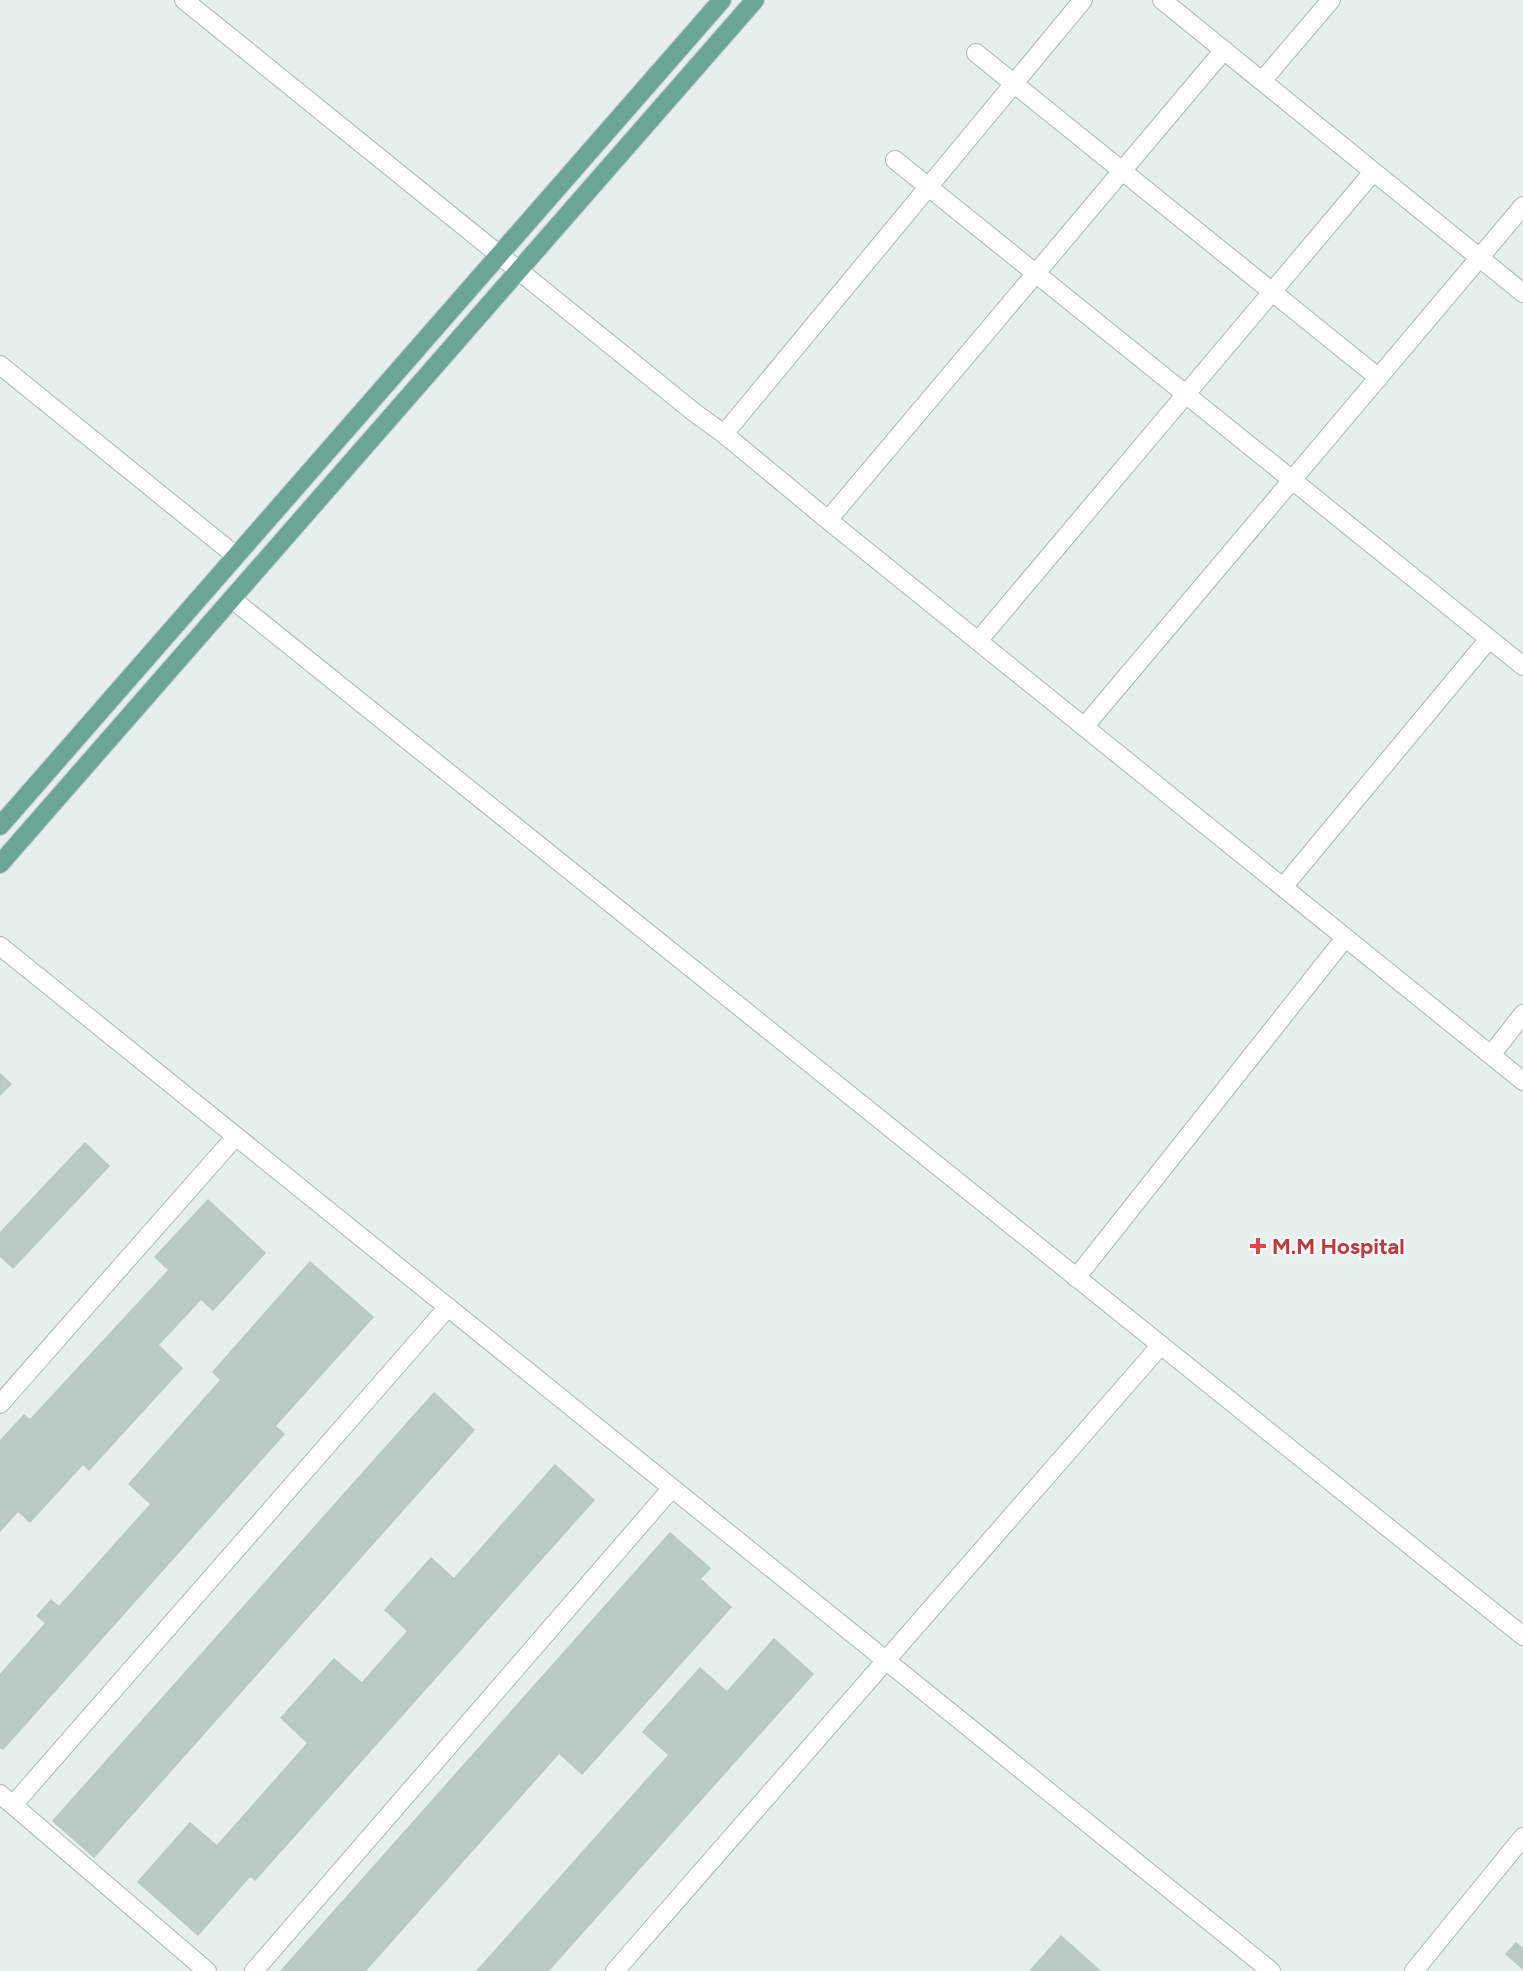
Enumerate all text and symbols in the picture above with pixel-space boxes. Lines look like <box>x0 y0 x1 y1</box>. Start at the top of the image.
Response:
place label: M.M Hospital <box>1272 1233 1405 1260</box>
marker: M.M Hospital <box>1249 1237 1267 1255</box>

